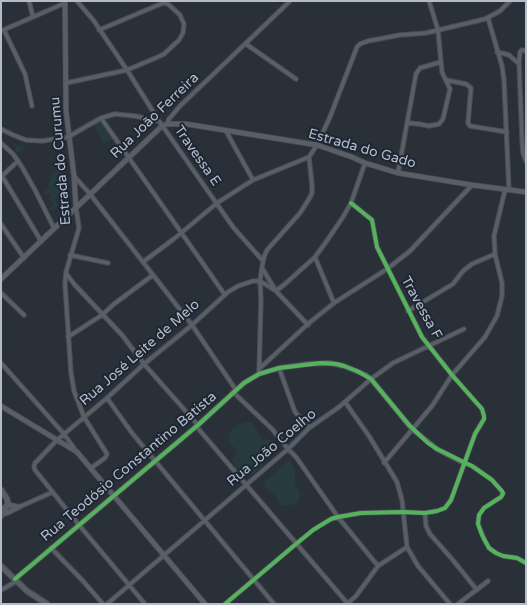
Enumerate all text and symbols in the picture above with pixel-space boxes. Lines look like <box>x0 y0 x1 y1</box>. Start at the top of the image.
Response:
street label: Rua João Ferreira <box>107 70 203 162</box>
street label: Estrada do Curumu <box>47 96 75 226</box>
street label: Travessa E <box>170 123 224 189</box>
street label: Estrada do Gado <box>306 126 418 172</box>
street label: Travessa F <box>397 274 445 342</box>
street label: Rua José Leite de Melo <box>77 296 203 410</box>
street label: Rua Teodósio Constantino Batista <box>38 389 220 545</box>
street label: Rua João Coelho <box>224 406 320 490</box>

